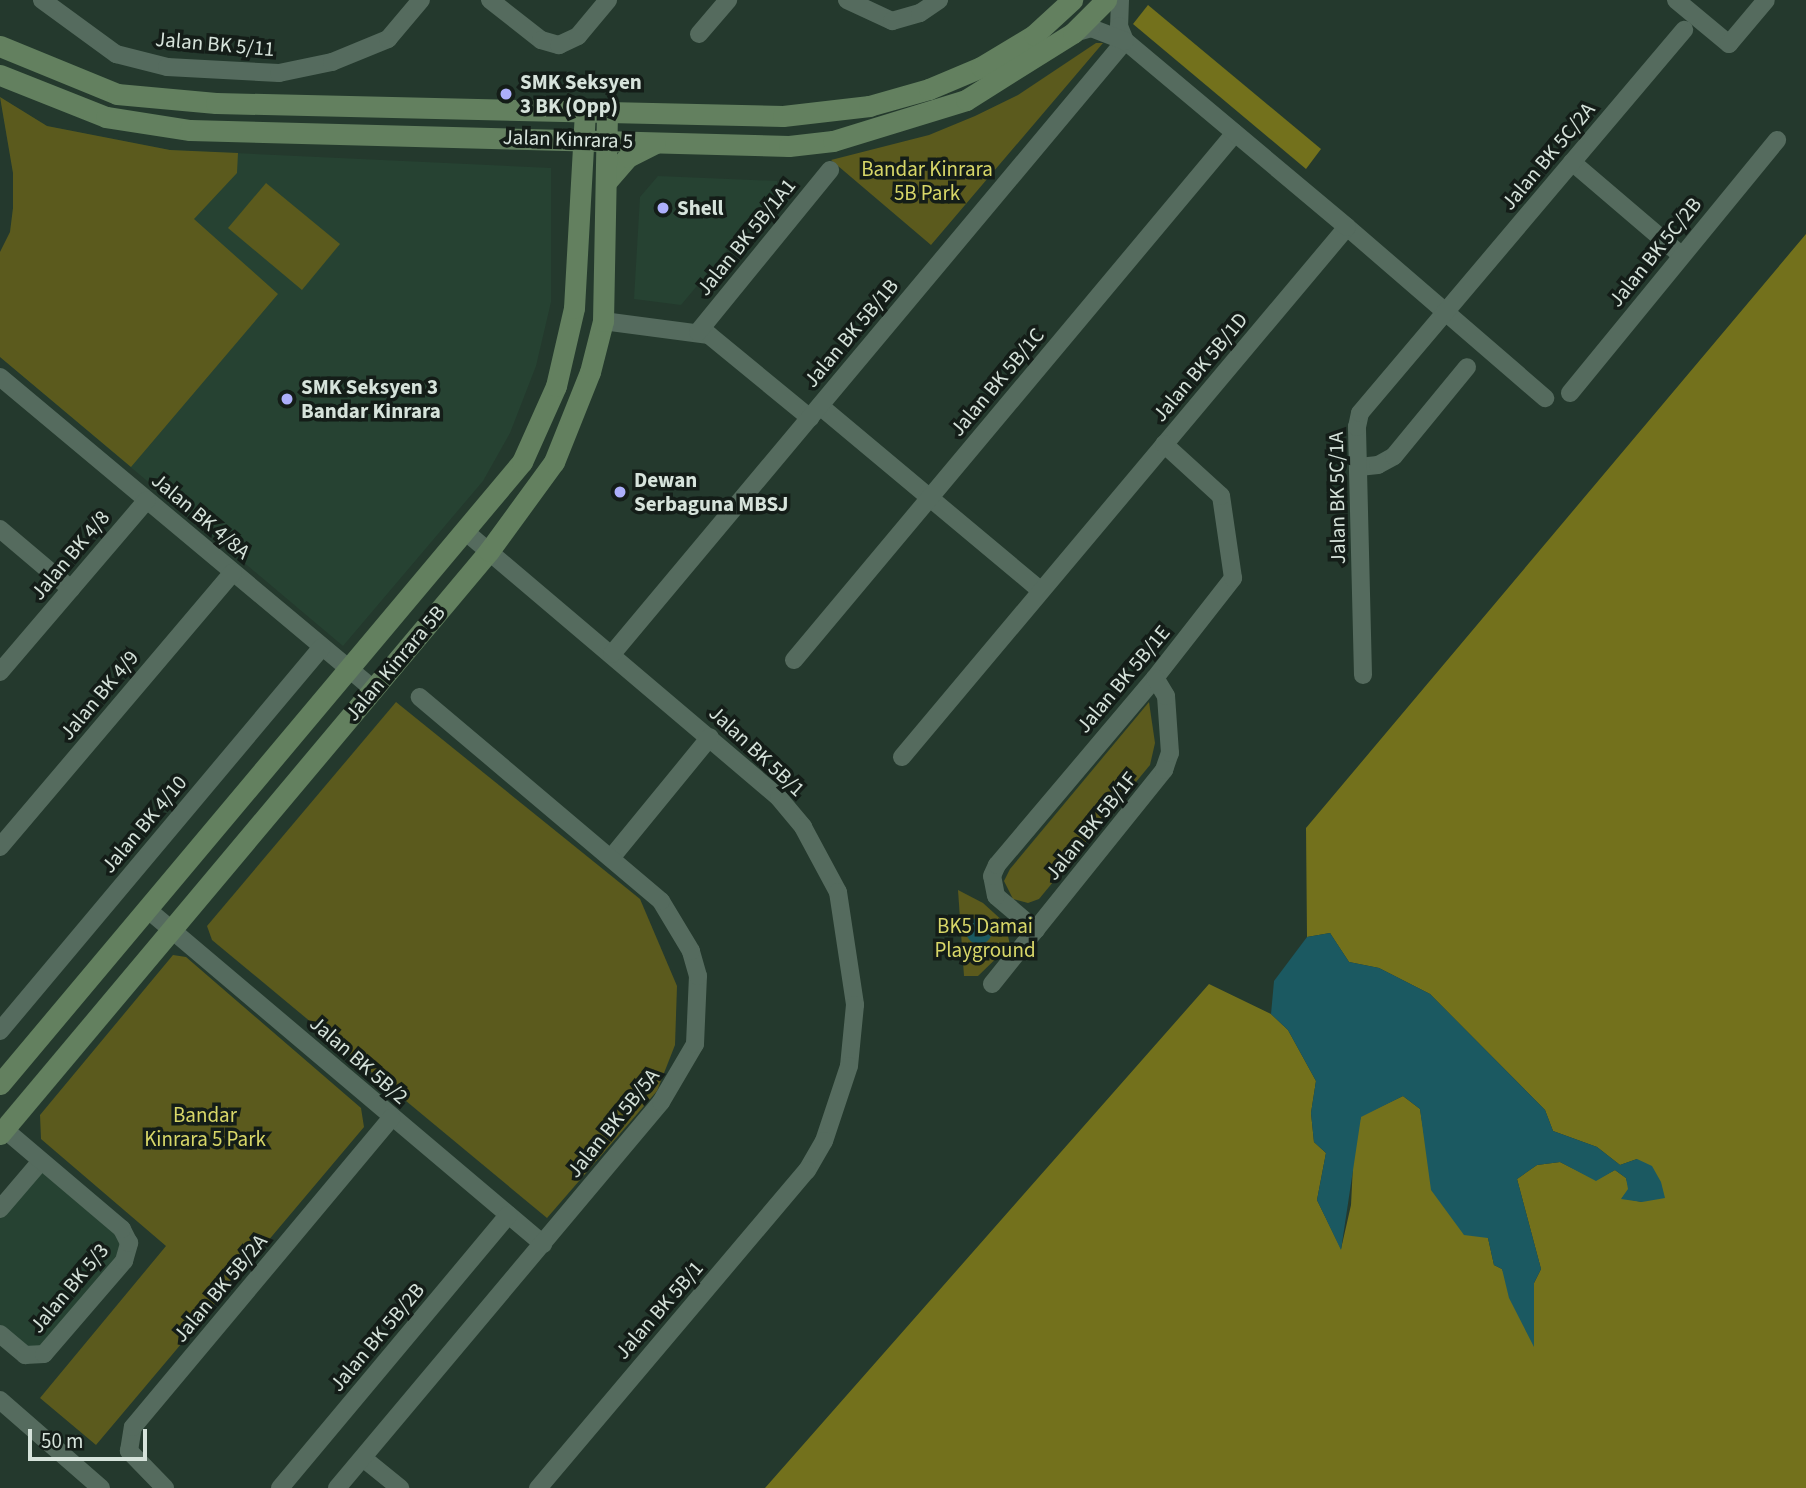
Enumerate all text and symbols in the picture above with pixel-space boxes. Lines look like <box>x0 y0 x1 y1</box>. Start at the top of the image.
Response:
street label: Jalan BK 5/11 <box>154 26 276 62</box>
place label: SMK Seksyen 3 BK (Opp) <box>520 69 642 119</box>
marker: SMK Seksyen 3 BK (Opp) <box>498 86 514 102</box>
street label: Jalan BK 5C/2A <box>1496 97 1600 215</box>
street label: Jalan Kinrara 5 <box>502 124 634 154</box>
park label: Bandar Kinrara 5B Park <box>861 156 993 206</box>
street label: Jalan BK 5B/1A1 <box>691 173 801 301</box>
street label: Jalan BK 5C/2B <box>1603 192 1707 312</box>
place label: Shell <box>677 195 724 221</box>
marker: Shell <box>655 200 671 216</box>
street label: Jalan BK 5B/1B <box>798 274 904 392</box>
street label: Jalan BK 5B/1D <box>1147 307 1253 427</box>
street label: Jalan BK 5B/1C <box>944 323 1050 441</box>
place label: SMK Seksyen 3 Bandar Kinrara <box>301 374 441 424</box>
marker: SMK Seksyen 3 Bandar Kinrara <box>279 391 295 407</box>
street label: Jalan BK 5C/1A <box>1323 431 1351 565</box>
place label: Dewan Serbaguna MBSJ <box>634 467 789 517</box>
street label: Jalan BK 4/8A <box>147 468 255 564</box>
marker: Dewan Serbaguna MBSJ <box>612 484 628 500</box>
street label: Jalan BK 4/8 <box>25 505 115 605</box>
street label: Jalan Kinrara 5B <box>339 600 451 726</box>
street label: Jalan BK 5B/1E <box>1071 620 1175 738</box>
street label: Jalan BK 4/9 <box>54 645 144 745</box>
street label: Jalan BK 5B/1 <box>704 700 810 802</box>
street label: Jalan BK 5B/1F <box>1040 767 1142 885</box>
street label: Jalan BK 4/10 <box>96 770 192 878</box>
park label: BK5 Damai Playground <box>934 913 1036 963</box>
street label: Jalan BK 5B/2 <box>305 1011 413 1109</box>
street label: Jalan BK 5B/5A <box>561 1063 665 1183</box>
park label: Bandar Kinrara 5 Park <box>144 1102 266 1152</box>
street label: Jalan BK 5B/2A <box>168 1229 272 1347</box>
street label: Jalan BK 5/3 <box>24 1238 114 1338</box>
street label: Jalan BK 5B/1 <box>610 1256 708 1364</box>
street label: Jalan BK 5B/2B <box>324 1278 430 1396</box>
scale bar <box>32 1414 150 1458</box>
text: 50 m <box>41 1426 83 1456</box>

